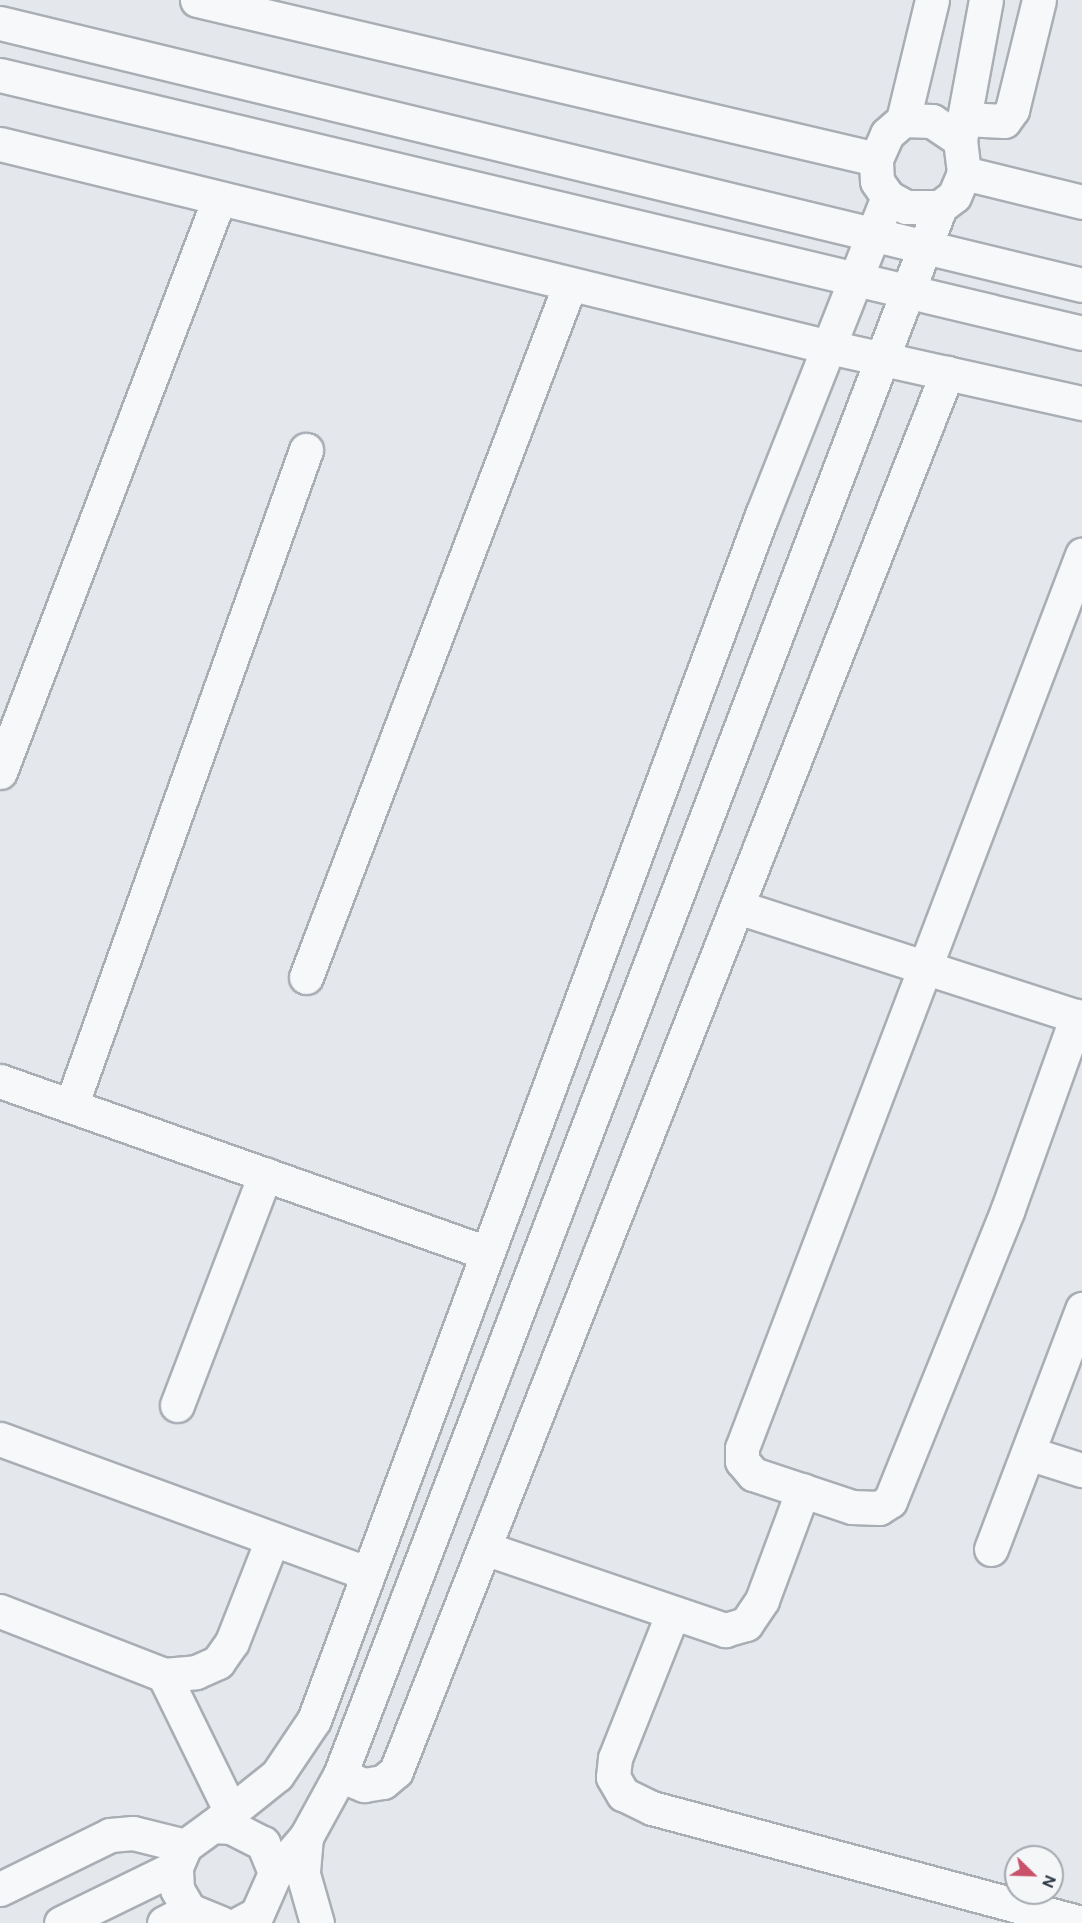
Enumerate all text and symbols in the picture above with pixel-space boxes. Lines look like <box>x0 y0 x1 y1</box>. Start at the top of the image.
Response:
north arrow <box>1004 1845 1064 1905</box>
text: N <box>1037 1872 1061 1891</box>

